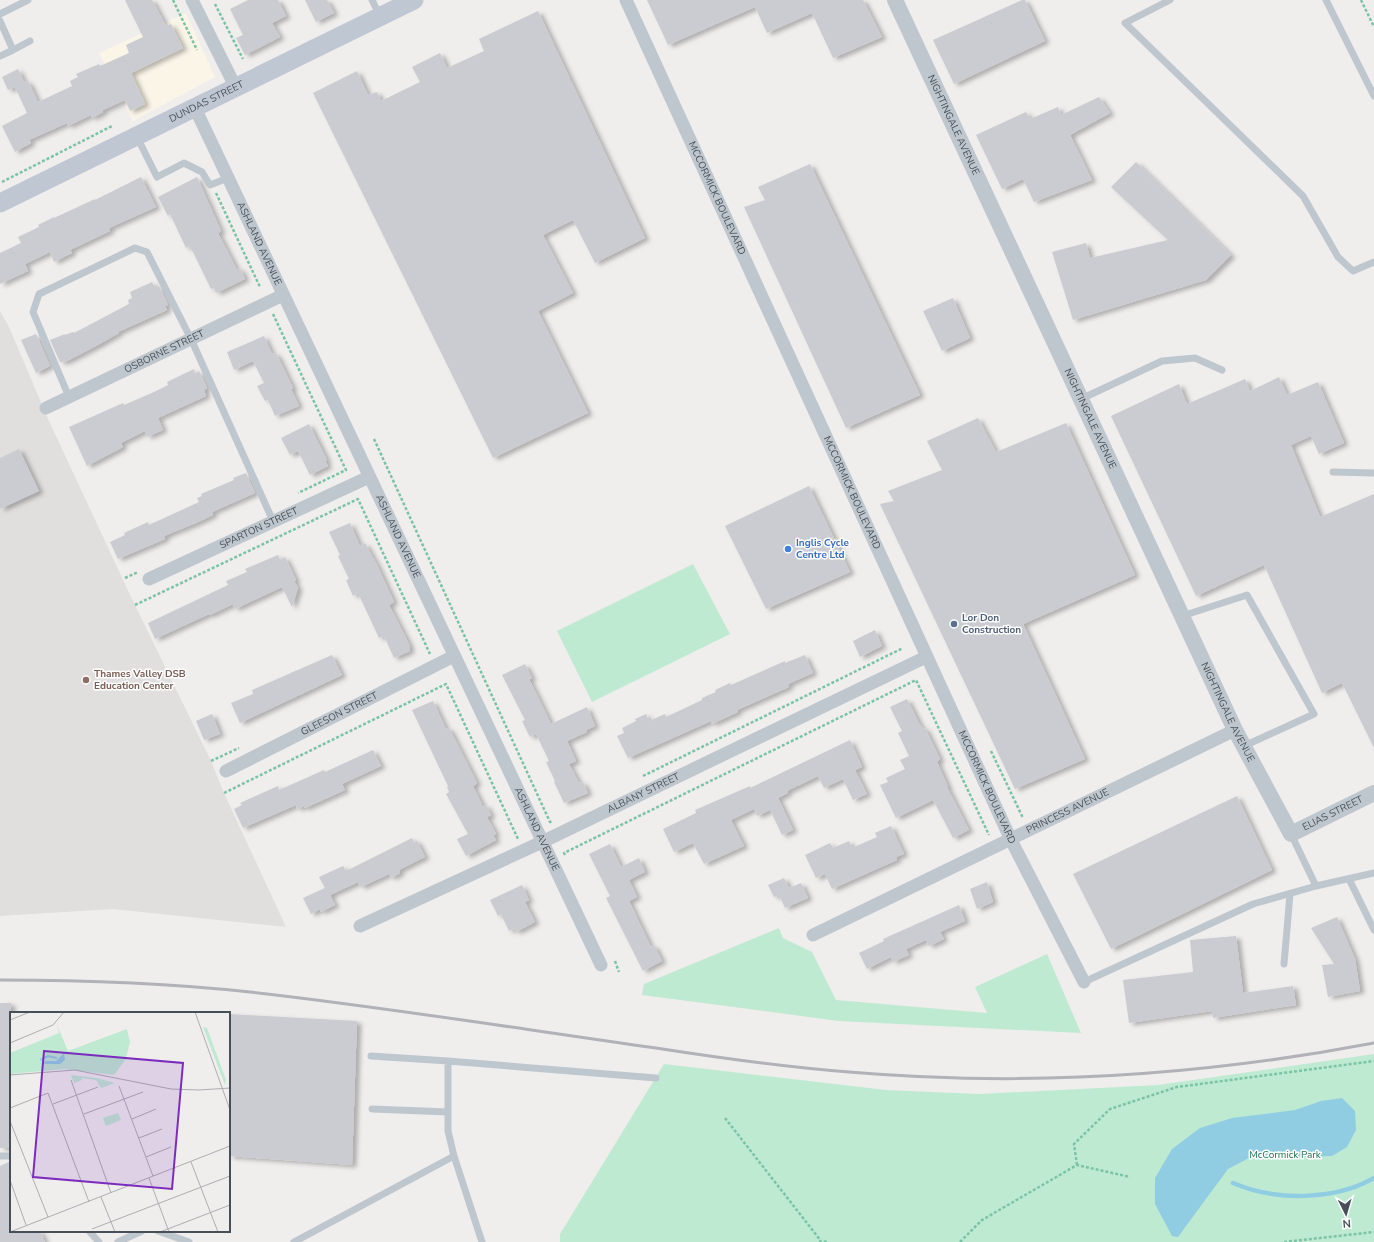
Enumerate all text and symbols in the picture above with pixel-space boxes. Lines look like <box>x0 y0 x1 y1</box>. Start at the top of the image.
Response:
street label: NIGHTINGALE AVENUE <box>924 73 983 178</box>
street label: DUNDAS STREET <box>167 77 246 126</box>
street label: MCCORMICK BOULEVARD <box>685 139 749 257</box>
street label: ASHLAND AVENUE <box>233 199 285 288</box>
street label: OSBORNE STREET <box>122 327 207 377</box>
street label: NIGHTINGALE AVENUE <box>1061 366 1120 471</box>
street label: MCCORMICK BOULEVARD <box>820 434 884 552</box>
street label: ASHLAND AVENUE <box>372 492 424 581</box>
street label: SPARTON STREET <box>217 504 300 552</box>
place label: Inglis Cycle Centre Ltd <box>796 536 850 562</box>
marker: Inglis Cycle Centre Ltd <box>783 544 793 554</box>
place label: Lor Don Construction <box>962 611 1021 637</box>
marker: Lor Don Construction <box>949 619 959 629</box>
street label: NIGHTINGALE AVENUE <box>1197 660 1258 765</box>
place label: Thames Valley DSB Education Center <box>94 667 186 693</box>
marker: Thames Valley DSB Education Center <box>81 675 91 685</box>
street label: GLEESON STREET <box>299 689 380 739</box>
street label: MCCORMICK BOULEVARD <box>955 728 1019 846</box>
street label: ALBANY STREET <box>605 770 682 817</box>
street label: ASHLAND AVENUE <box>511 785 563 873</box>
street label: PRINCESS AVENUE <box>1024 785 1111 837</box>
street label: ELIAS STREET <box>1300 792 1366 834</box>
inset map <box>10 1012 230 1232</box>
park label: McCormick Park <box>1249 1148 1322 1162</box>
north arrow <box>1326 1194 1366 1234</box>
text: N <box>1342 1216 1352 1231</box>

